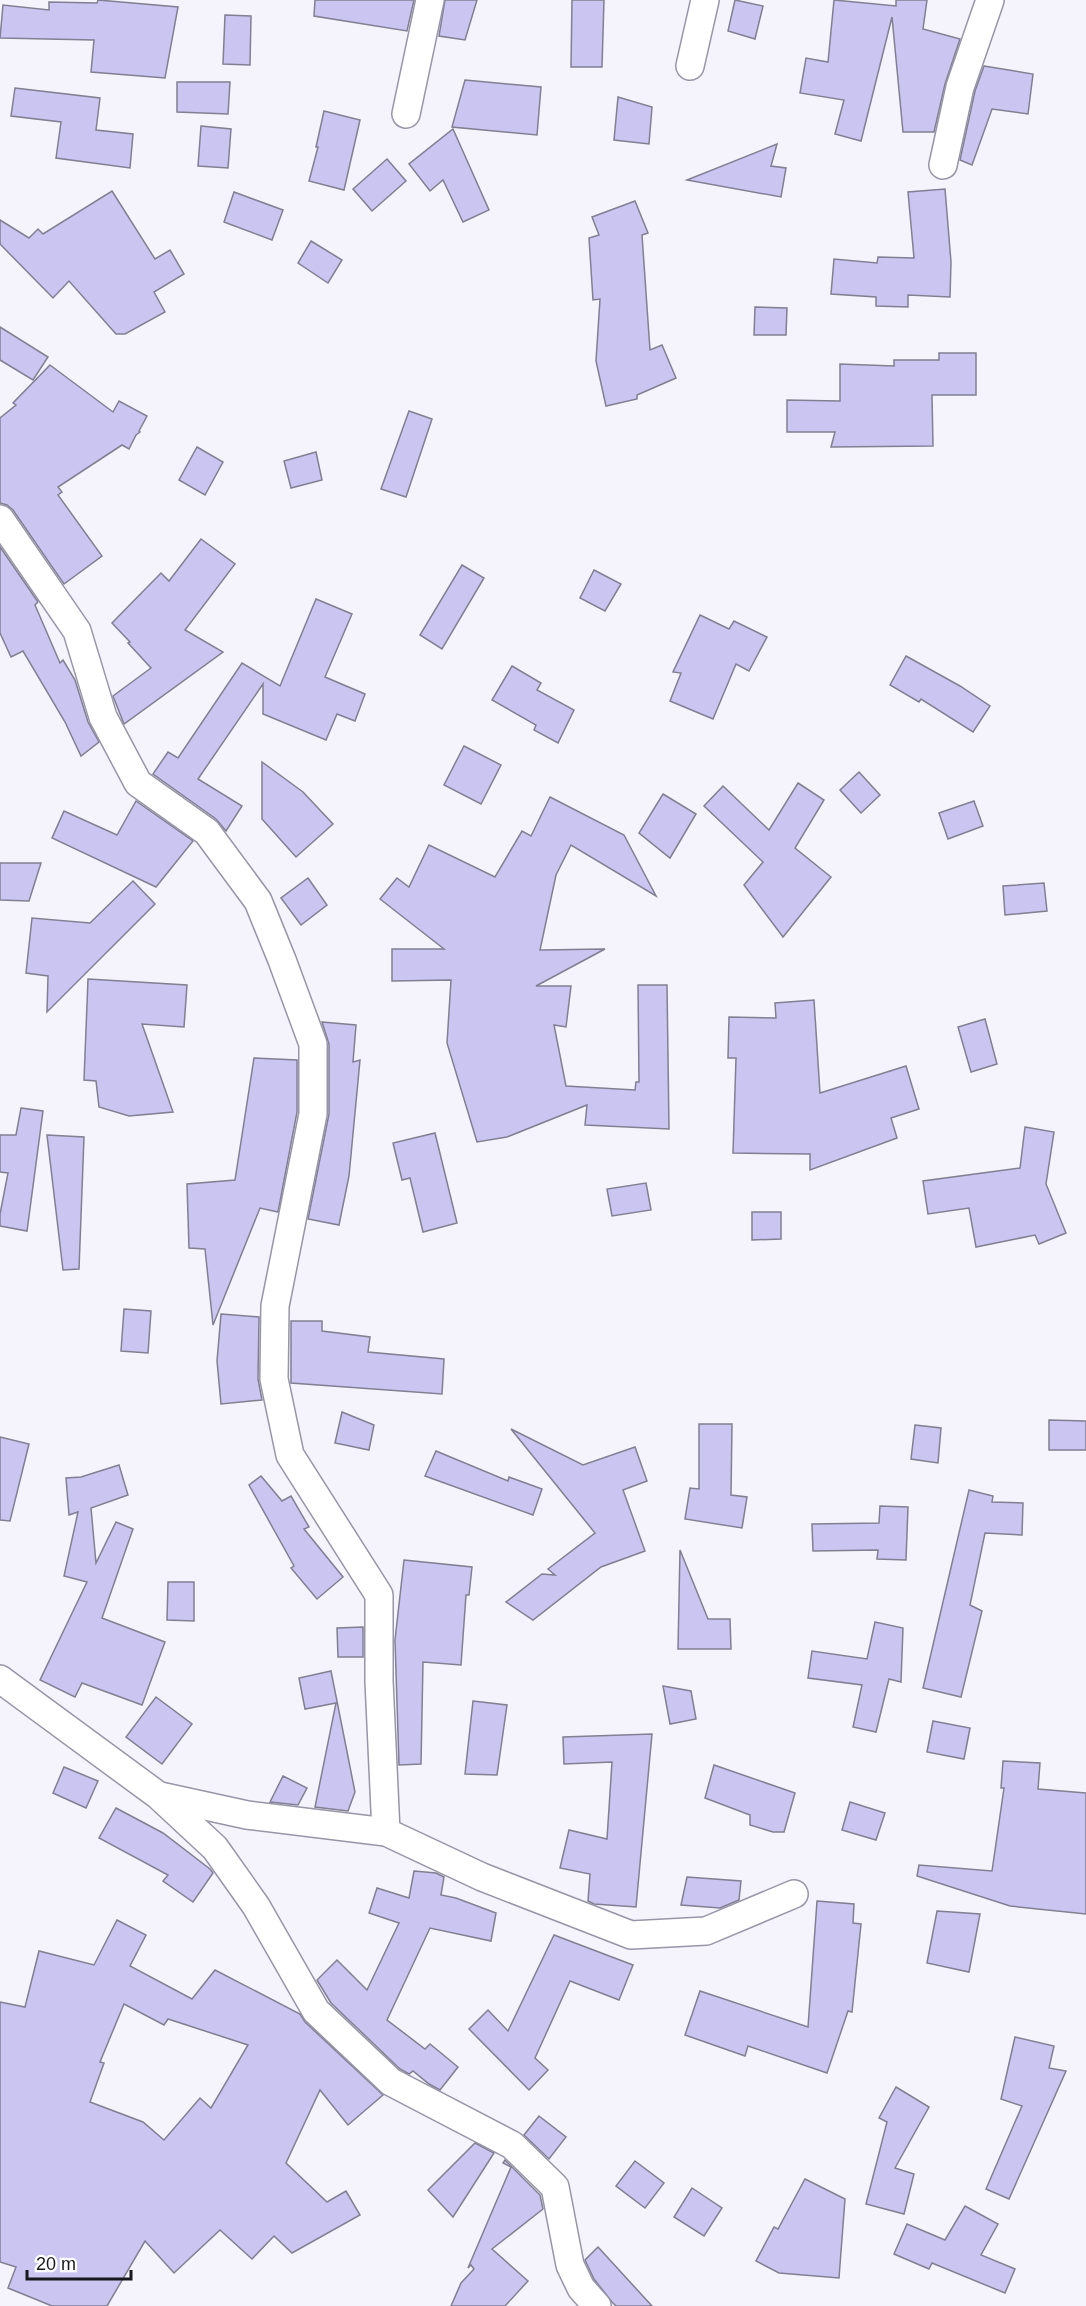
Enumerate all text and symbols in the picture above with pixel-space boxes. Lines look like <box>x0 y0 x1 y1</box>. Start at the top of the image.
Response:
scale bar <box>27 2243 130 2281</box>
text: 20 m <box>36 2254 76 2274</box>

